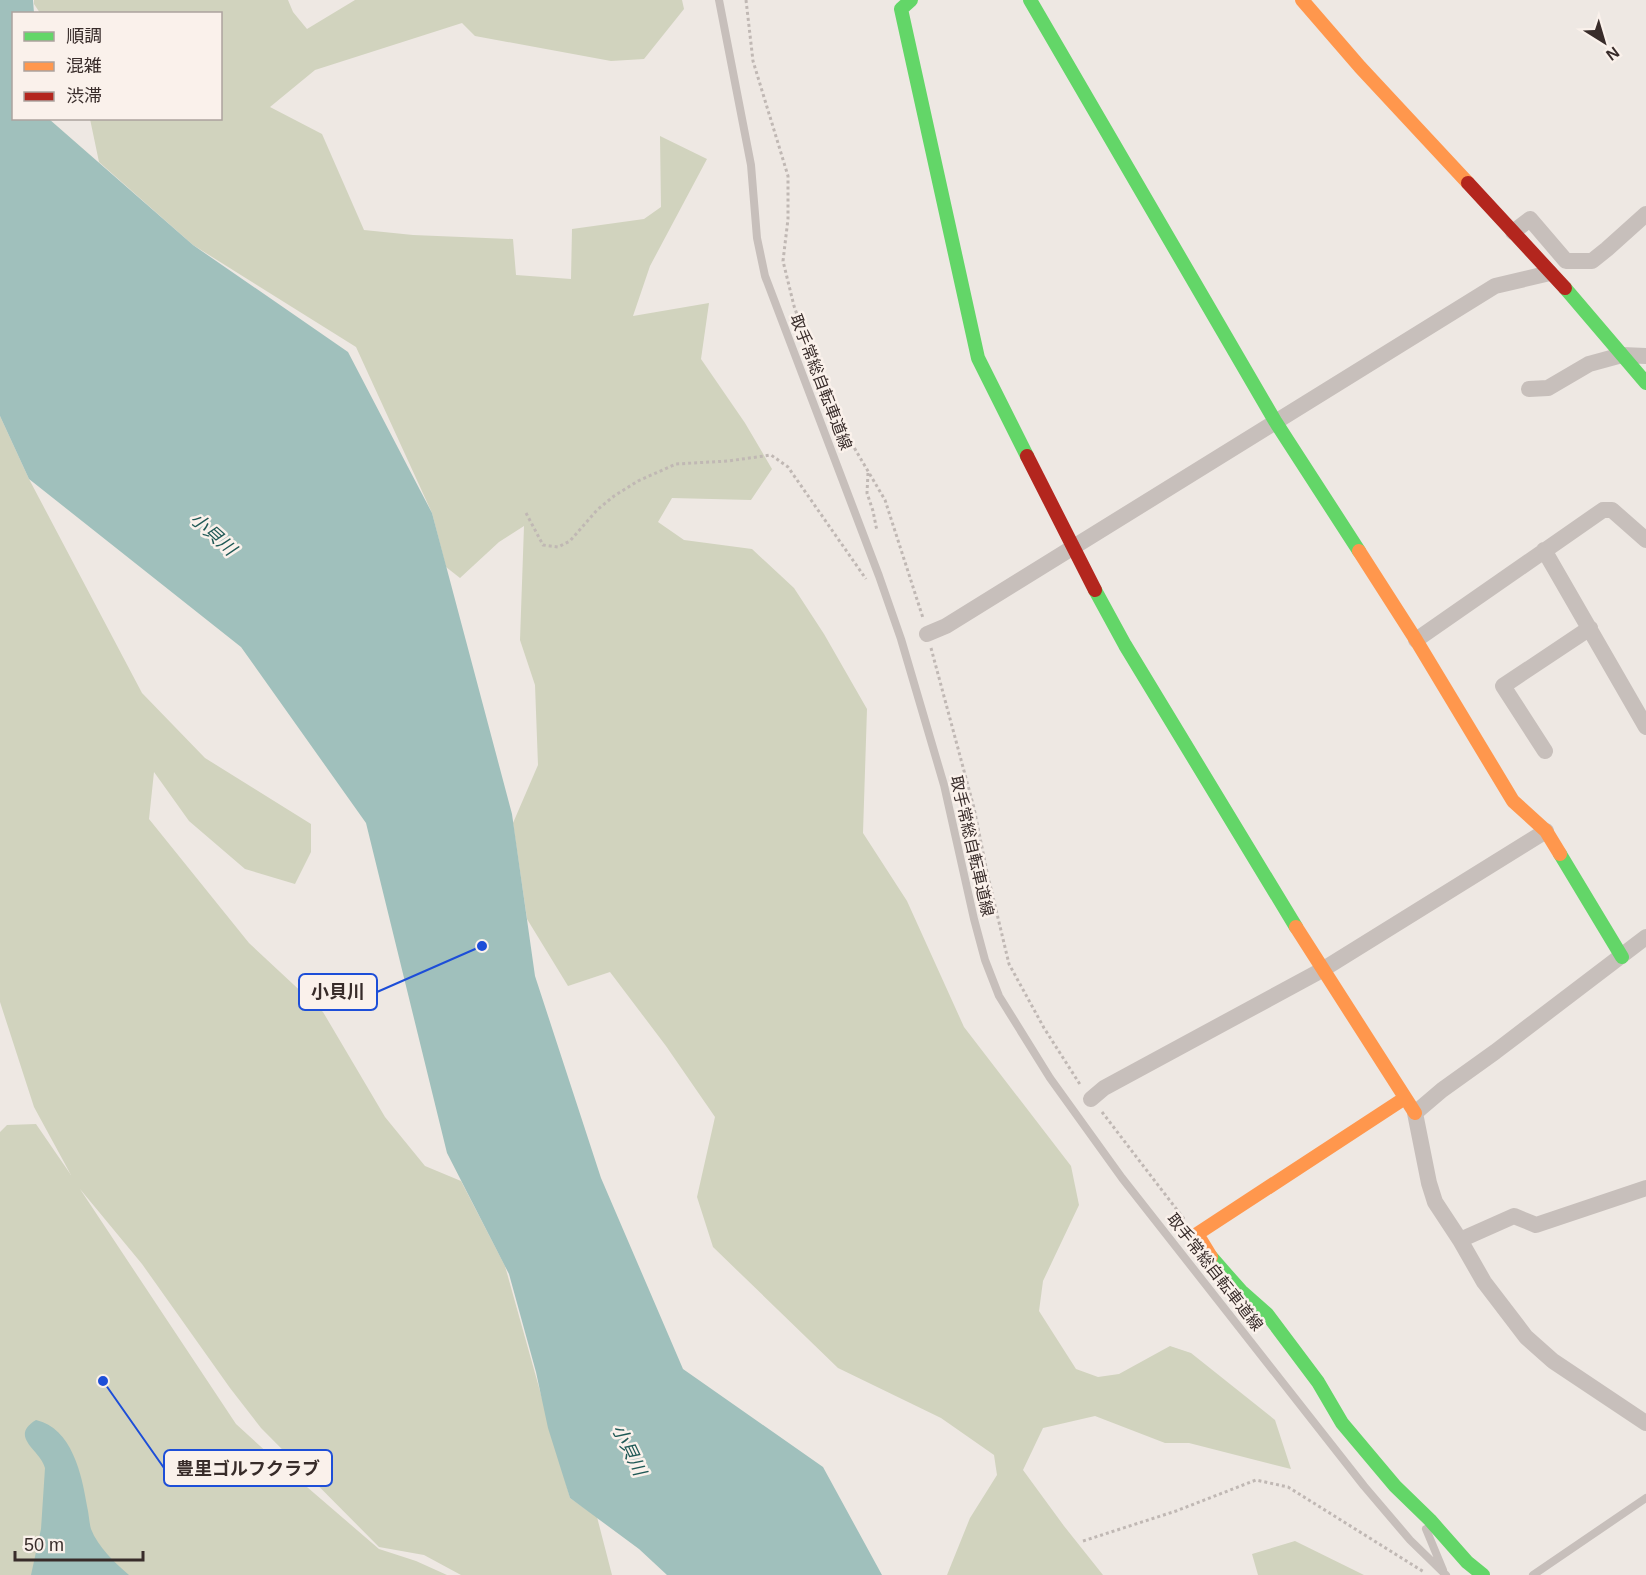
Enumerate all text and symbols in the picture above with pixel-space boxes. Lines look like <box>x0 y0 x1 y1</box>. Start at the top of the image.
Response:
legend <box>12 12 222 120</box>
north arrow <box>1574 12 1634 72</box>
text: 順調 <box>66 26 102 46</box>
text: N <box>1603 43 1622 64</box>
text: 混雑 <box>66 56 102 76</box>
text: 渋滞 <box>66 86 102 106</box>
street label: 取手常総自転車道線 <box>787 312 855 452</box>
water label: 小貝川 <box>186 509 241 561</box>
street label: 取手常総自転車道線 <box>948 774 996 918</box>
callout: 小貝川 <box>299 974 377 1010</box>
text: 小貝川 <box>311 982 365 1002</box>
street label: 取手常総自転車道線 <box>1164 1210 1266 1334</box>
water label: 小貝川 <box>608 1421 651 1480</box>
callout: 豊里ゴルフクラブ <box>164 1450 332 1486</box>
text: 豊里ゴルフクラブ <box>176 1459 320 1479</box>
scale bar <box>15 1524 142 1562</box>
text: 50 m <box>24 1535 64 1555</box>

